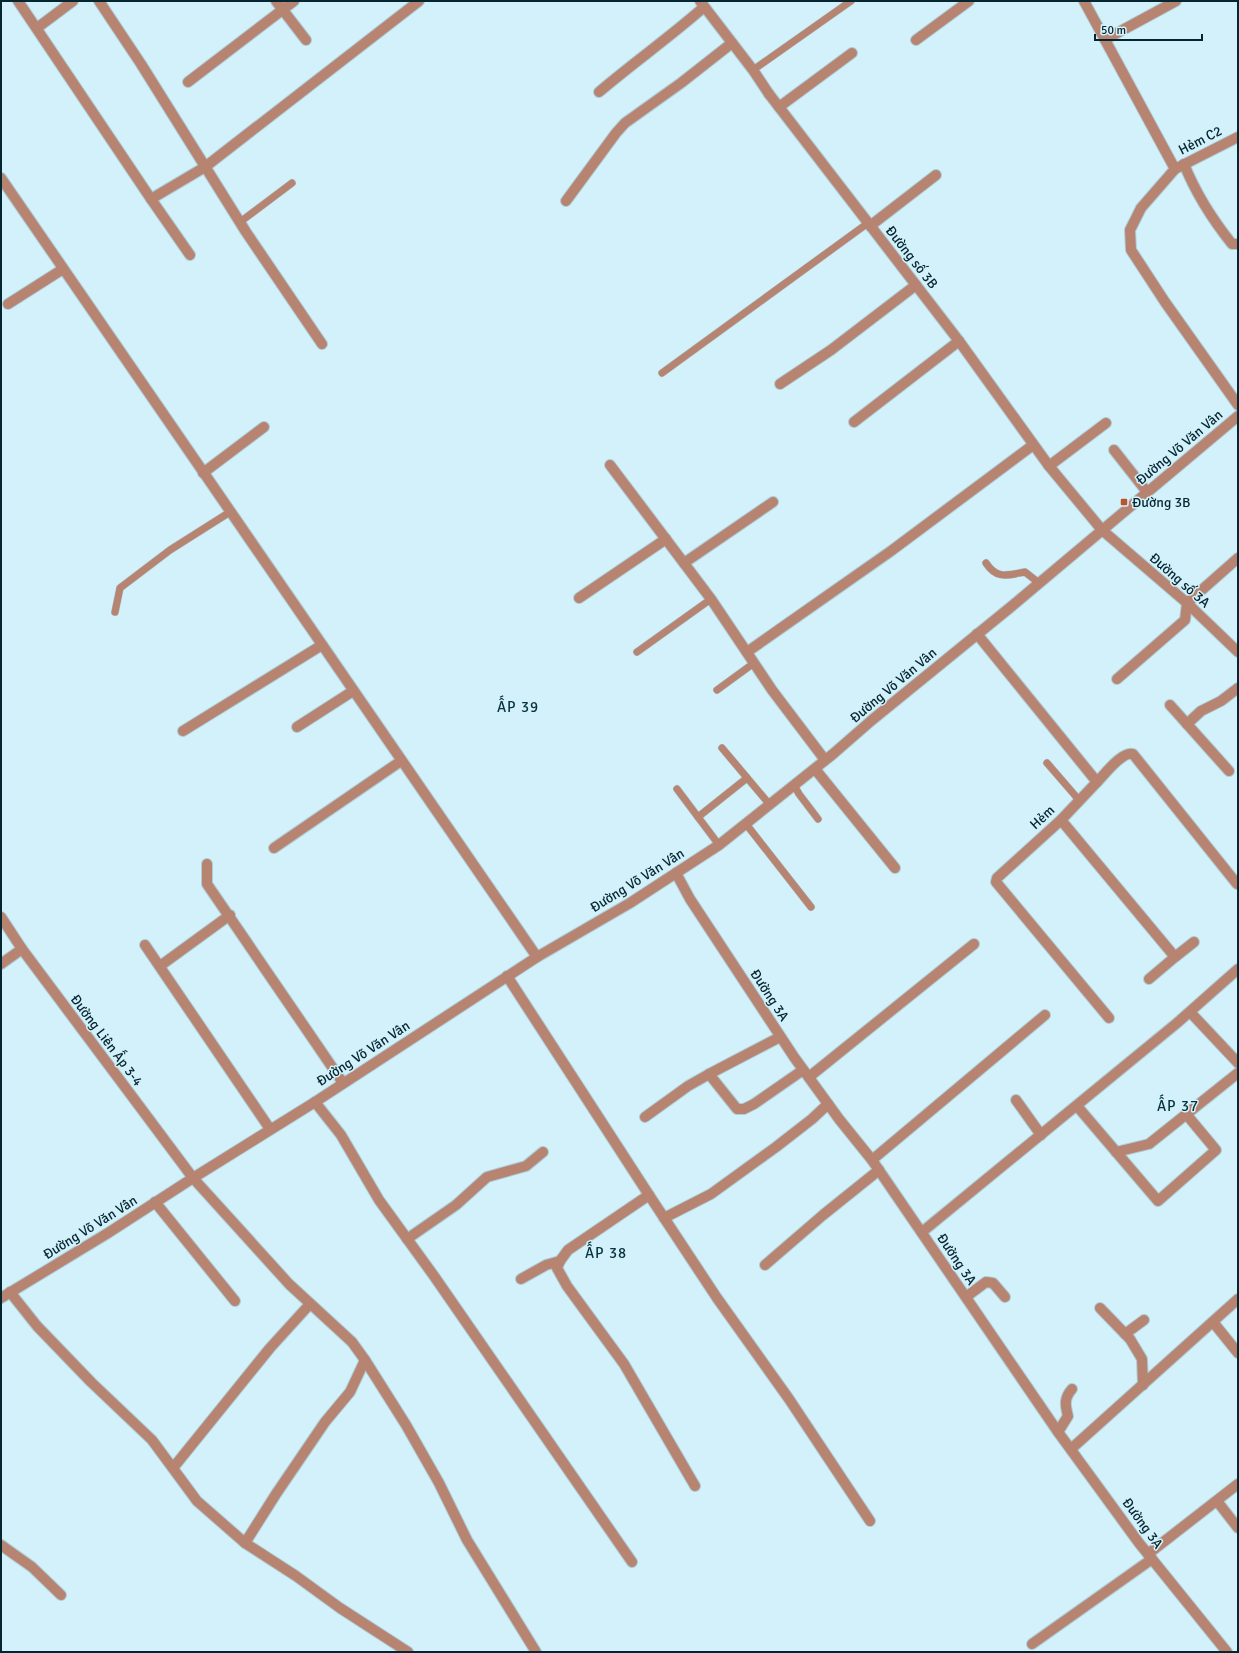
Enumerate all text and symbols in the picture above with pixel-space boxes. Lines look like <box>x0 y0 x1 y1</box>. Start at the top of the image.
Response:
scale bar <box>1095 16 1202 42</box>
text: 50 m <box>1101 23 1126 38</box>
street label: Hẻm C2 <box>1176 122 1225 159</box>
street label: Đường số 3B <box>882 223 941 292</box>
street label: Đường Võ Văn Vân <box>1133 406 1226 489</box>
place label: Đường 3B <box>1132 494 1190 511</box>
marker: Đường 3B <box>1119 497 1129 507</box>
street label: Đường số 3A <box>1146 549 1214 612</box>
street label: Đường Võ Văn Vân <box>847 644 940 727</box>
district label: ẤP 39 <box>497 695 539 716</box>
street label: Hẻm <box>1026 802 1058 833</box>
street label: Đường Võ Văn Vân <box>587 845 687 916</box>
street label: Đường 3A <box>747 966 793 1025</box>
street label: Đường Liên Ấp 3-4 <box>67 990 148 1090</box>
street label: Đường Võ Văn Vân <box>313 1017 413 1090</box>
district label: ẤP 37 <box>1157 1094 1199 1115</box>
street label: Đường Võ Văn Vân <box>40 1192 140 1263</box>
street label: Đường 3A <box>933 1230 980 1289</box>
district label: ẤP 38 <box>585 1241 627 1262</box>
street label: Đường 3A <box>1119 1495 1167 1552</box>

